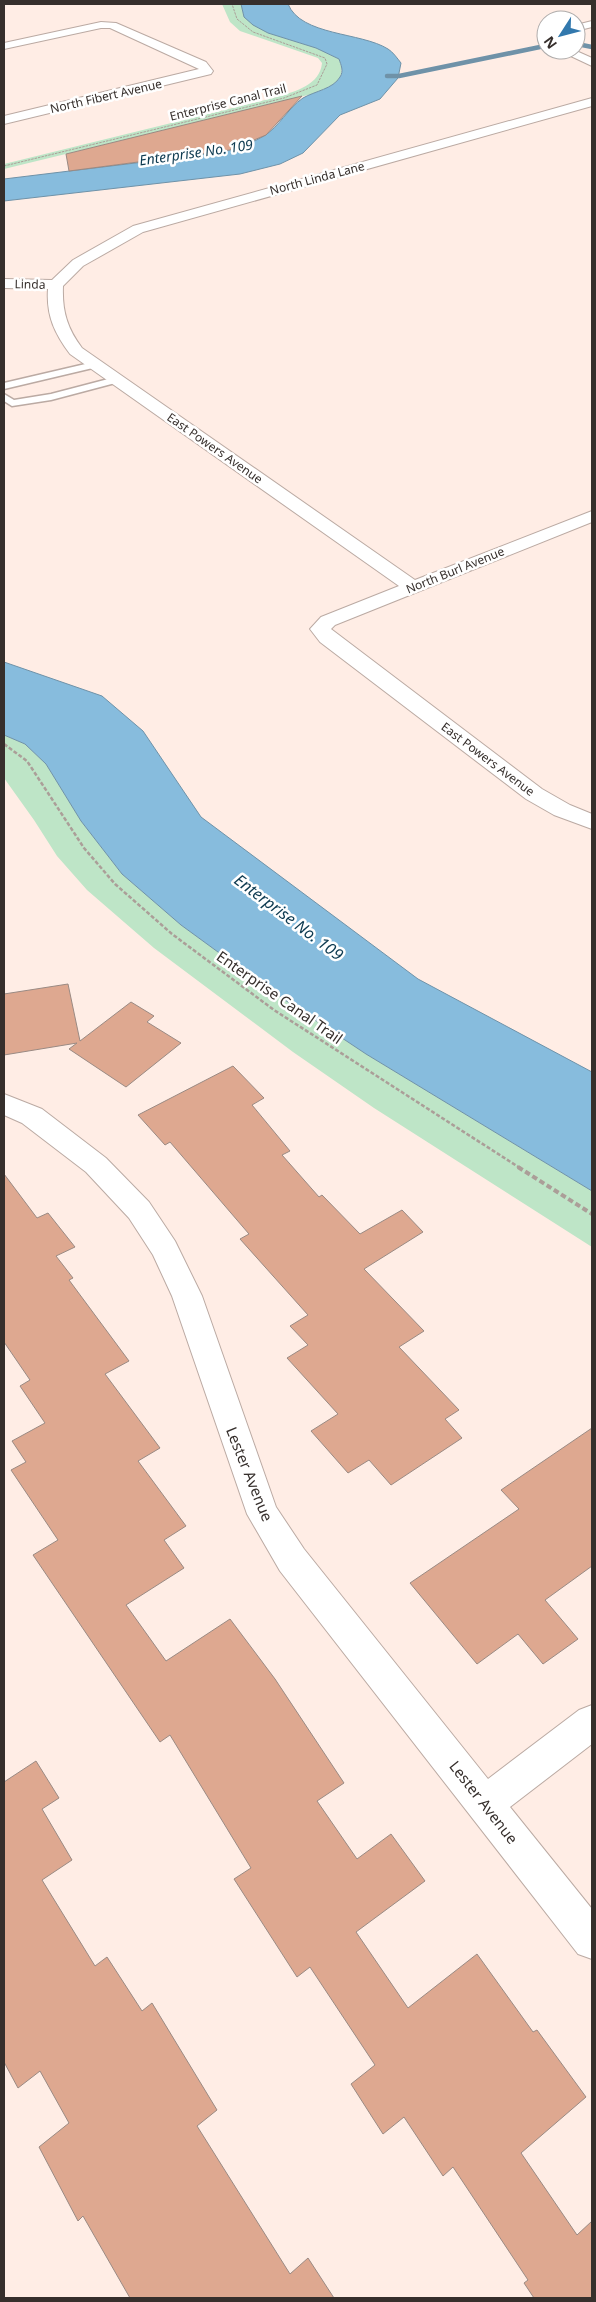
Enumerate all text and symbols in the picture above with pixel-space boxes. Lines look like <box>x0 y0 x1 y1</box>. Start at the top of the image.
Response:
north arrow <box>536 10 586 60</box>
text: N <box>539 33 561 53</box>
street label: North Fibert Avenue <box>48 75 164 117</box>
street label: Enterprise Canal Trail <box>168 79 288 125</box>
water label: Enterprise No. 109 <box>138 135 254 169</box>
street label: North Linda Lane <box>268 157 366 199</box>
street label: Linda <box>14 275 46 293</box>
street label: East Powers Avenue <box>164 409 266 488</box>
street label: North Burl Avenue <box>403 542 507 597</box>
street label: East Powers Avenue <box>438 718 538 800</box>
water label: Enterprise No. 109 <box>230 869 348 965</box>
street label: Enterprise Canal Trail <box>213 946 347 1048</box>
street label: Lester Avenue <box>222 1424 278 1524</box>
street label: Lester Avenue <box>445 1756 523 1848</box>

